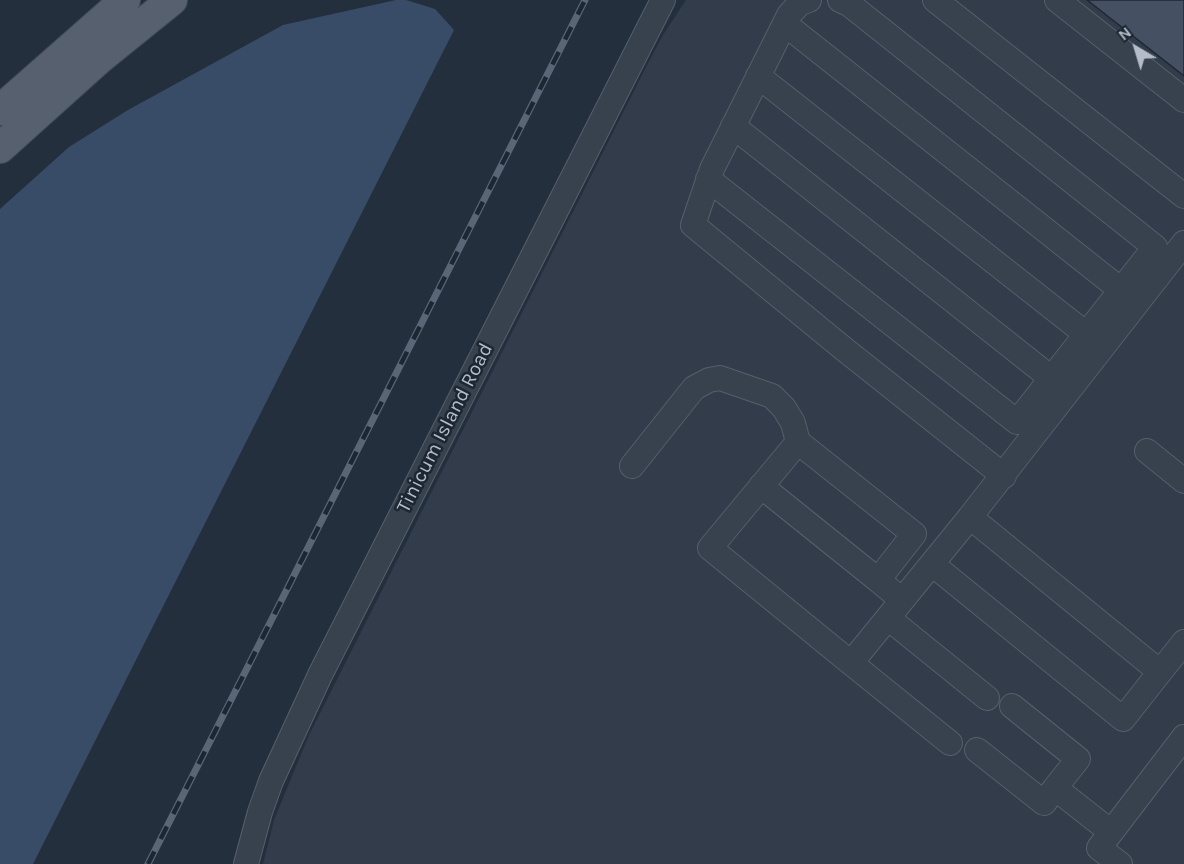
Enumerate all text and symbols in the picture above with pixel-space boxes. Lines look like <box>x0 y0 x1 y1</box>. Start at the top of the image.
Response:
north arrow <box>1106 18 1166 78</box>
text: N <box>1114 22 1135 44</box>
street label: Tinicum Island Road <box>392 339 498 517</box>

